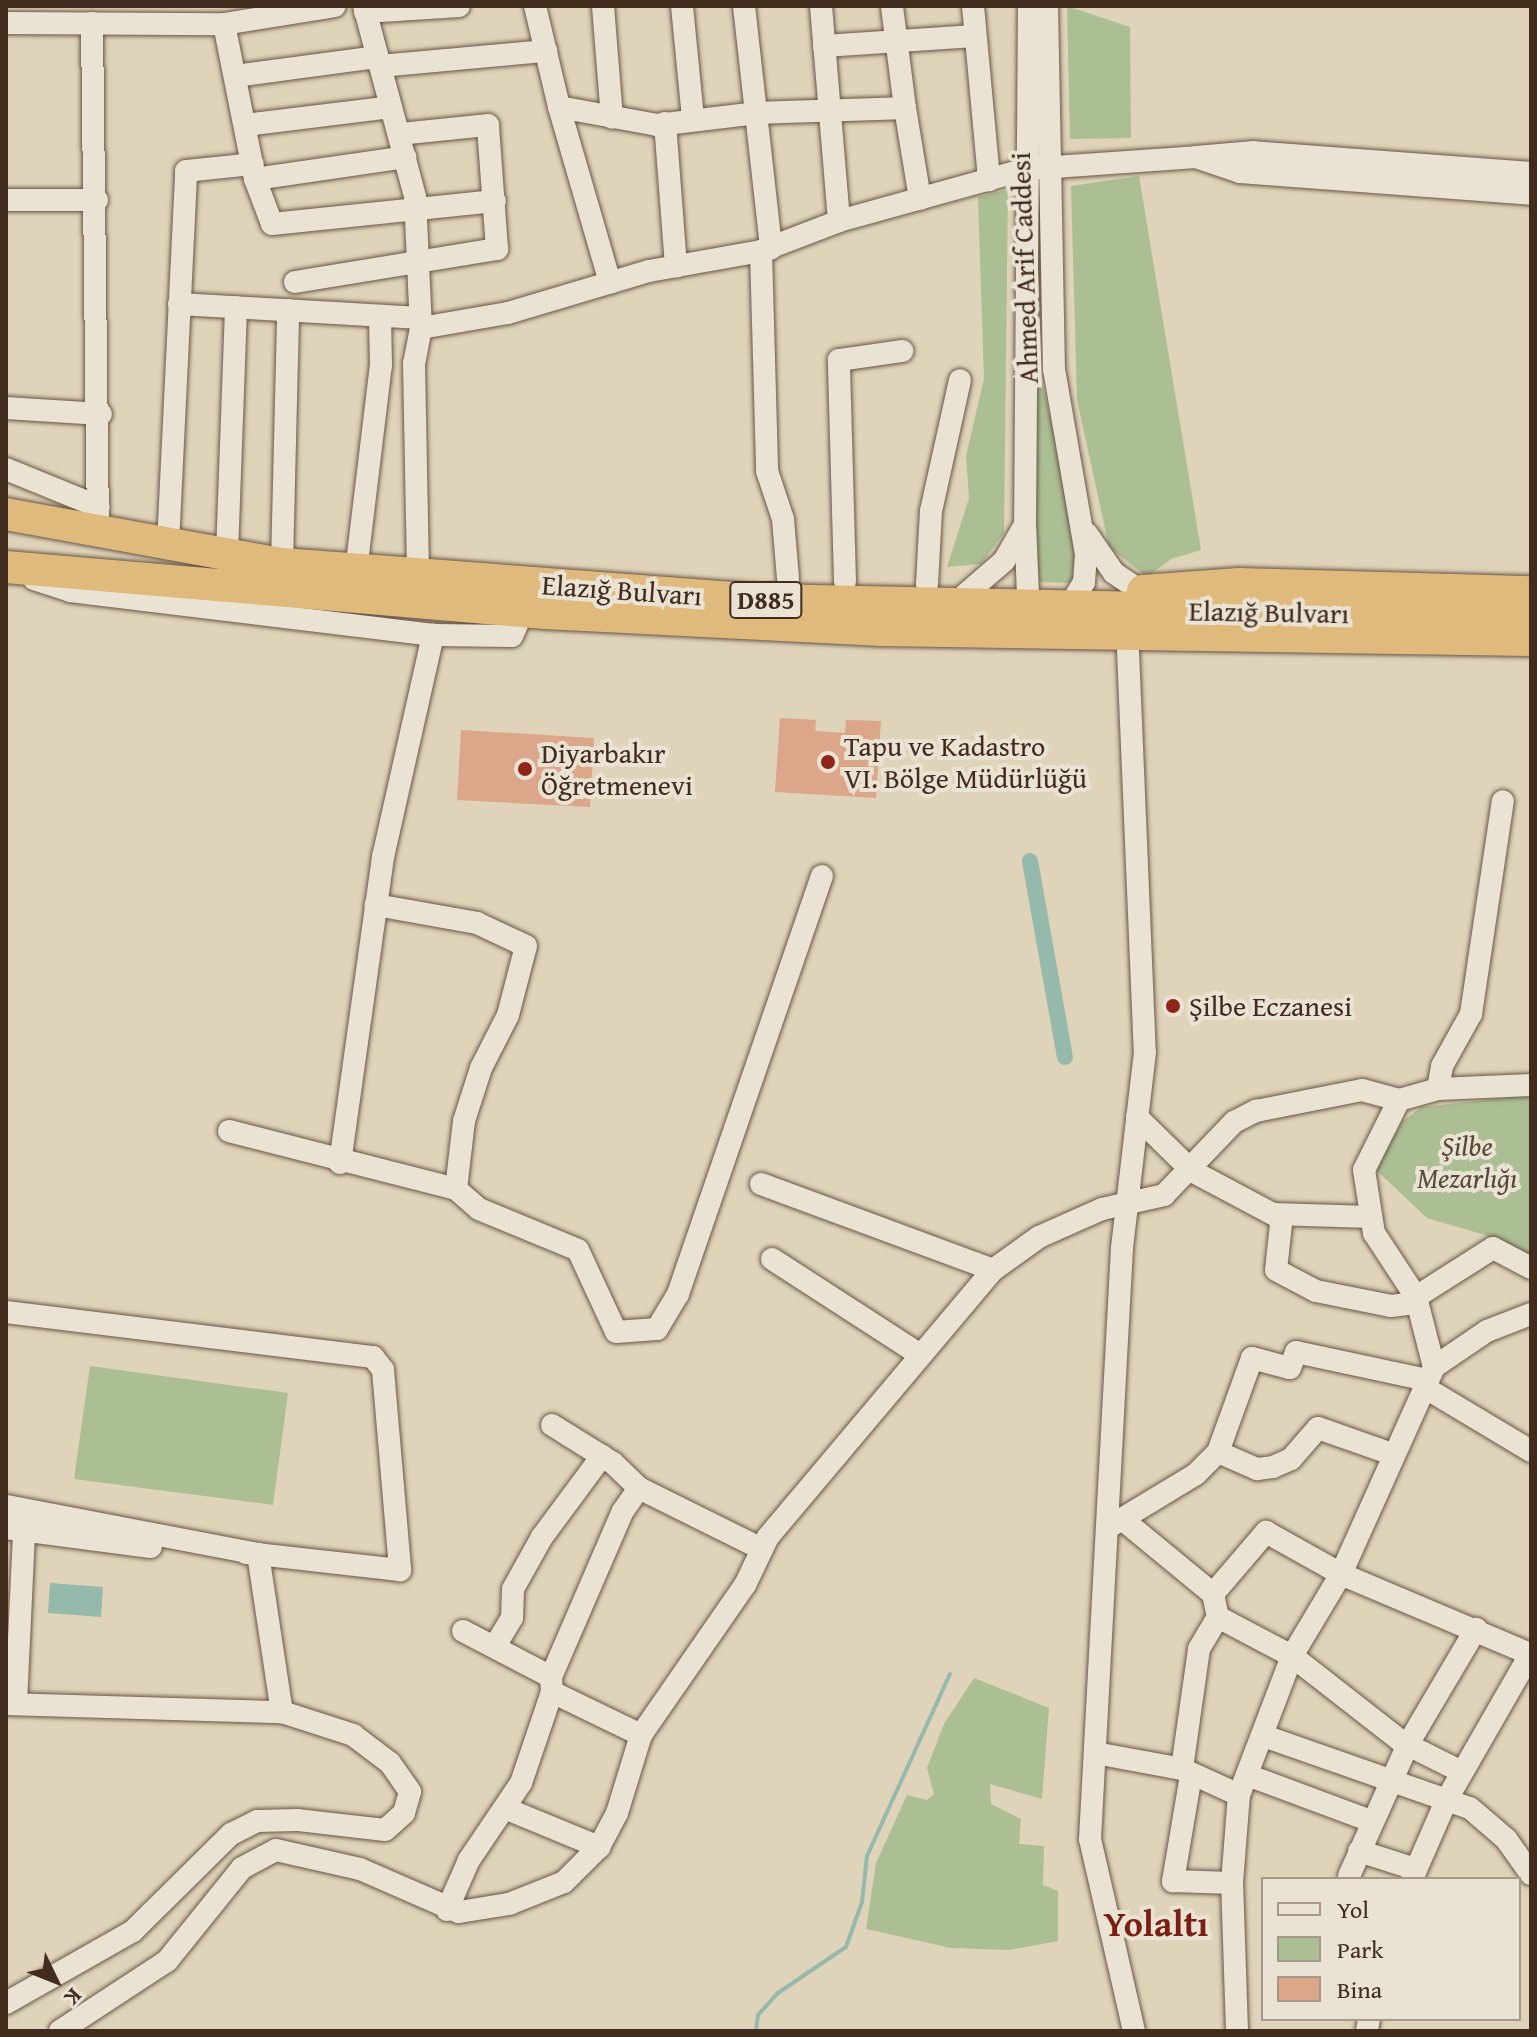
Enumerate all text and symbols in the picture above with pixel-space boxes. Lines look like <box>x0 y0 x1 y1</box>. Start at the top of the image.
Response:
street label: Ahmed Arif Caddesi <box>1003 152 1045 384</box>
street label: Elazığ Bulvarı <box>541 568 703 612</box>
road number: D885 <box>728 578 804 622</box>
street label: Elazığ Bulvarı <box>1189 594 1349 630</box>
place label: Tapu ve Kadastro VI. Bölge Müdürlüğü <box>844 729 1087 795</box>
place label: Diyarbakır Öğretmenevi <box>541 736 693 802</box>
marker: Tapu ve Kadastro VI. Bölge Müdürlüğü <box>819 753 837 771</box>
marker: Diyarbakır Öğretmenevi <box>516 760 534 778</box>
place label: Şilbe Eczanesi <box>1189 989 1352 1023</box>
marker: Şilbe Eczanesi <box>1164 997 1182 1015</box>
park label: Şilbe Mezarlığı <box>1417 1129 1517 1195</box>
legend <box>1261 1877 1521 2021</box>
text: Yol <box>1337 1892 1369 1927</box>
district label: Yolaltı <box>1104 1901 1208 1945</box>
text: Park <box>1337 1932 1383 1967</box>
north arrow <box>16 1941 96 2021</box>
text: Bina <box>1337 1972 1382 2007</box>
text: K <box>57 1981 90 2013</box>

